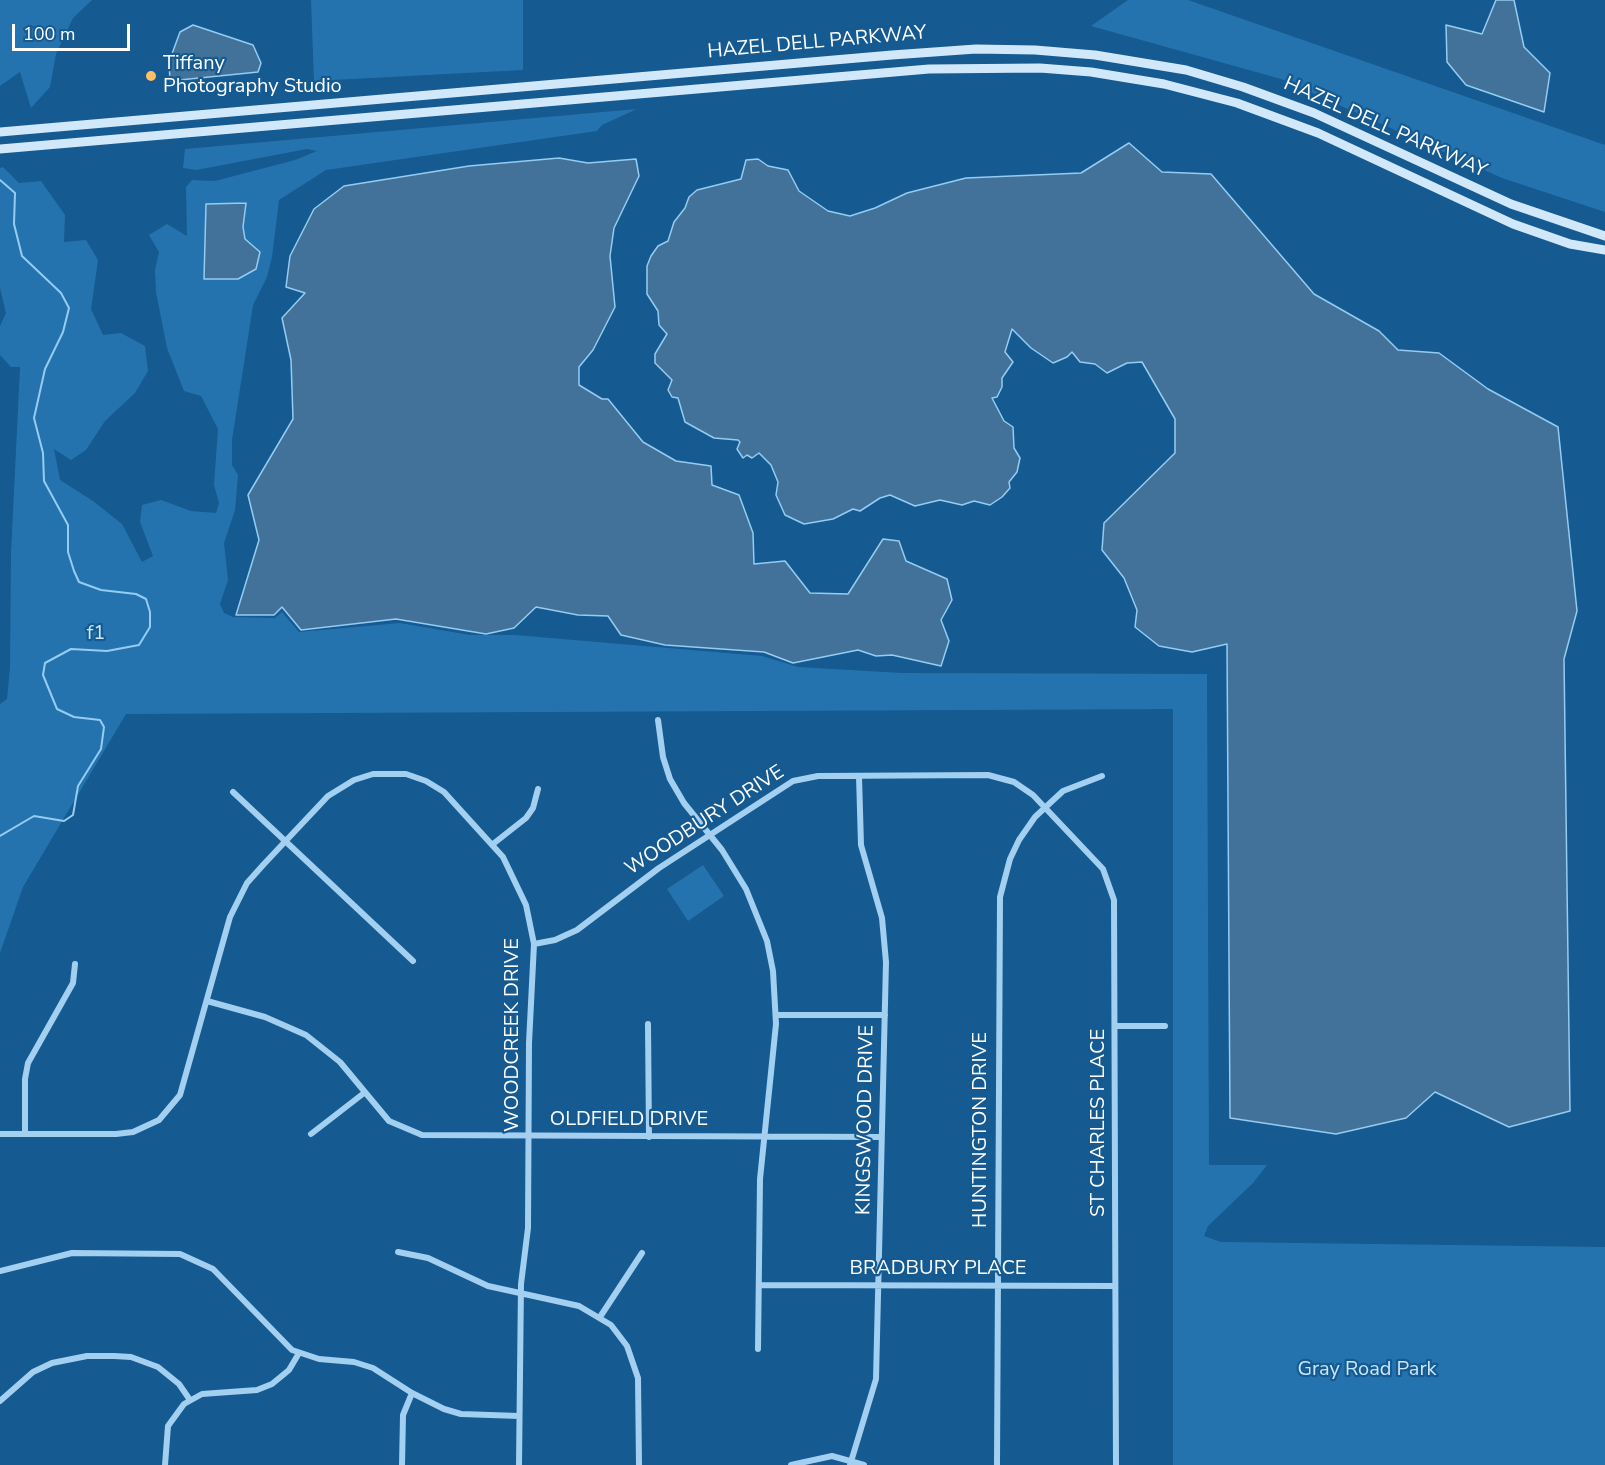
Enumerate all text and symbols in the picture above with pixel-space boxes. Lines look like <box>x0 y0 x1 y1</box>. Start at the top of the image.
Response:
scale bar <box>15 12 134 50</box>
street label: HAZEL DELL PARKWAY <box>706 21 928 65</box>
text: 100 m <box>23 22 75 46</box>
place label: Tiffany Photography Studio <box>163 52 342 99</box>
marker: Tiffany Photography Studio <box>144 69 158 83</box>
street label: HAZEL DELL PARKWAY <box>1280 72 1490 184</box>
park label: f1 <box>87 622 105 646</box>
street label: WOODBURY DRIVE <box>621 761 789 881</box>
street label: WOODCREEK DRIVE <box>501 938 525 1132</box>
street label: KINGSWOOD DRIVE <box>852 1025 880 1215</box>
street label: ST CHARLES PLACE <box>1087 1029 1111 1217</box>
street label: HUNTINGTON DRIVE <box>969 1032 993 1228</box>
street label: OLDFIELD DRIVE <box>550 1108 708 1132</box>
street label: BRADBURY PLACE <box>849 1257 1027 1281</box>
park label: Gray Road Park <box>1297 1358 1437 1382</box>

